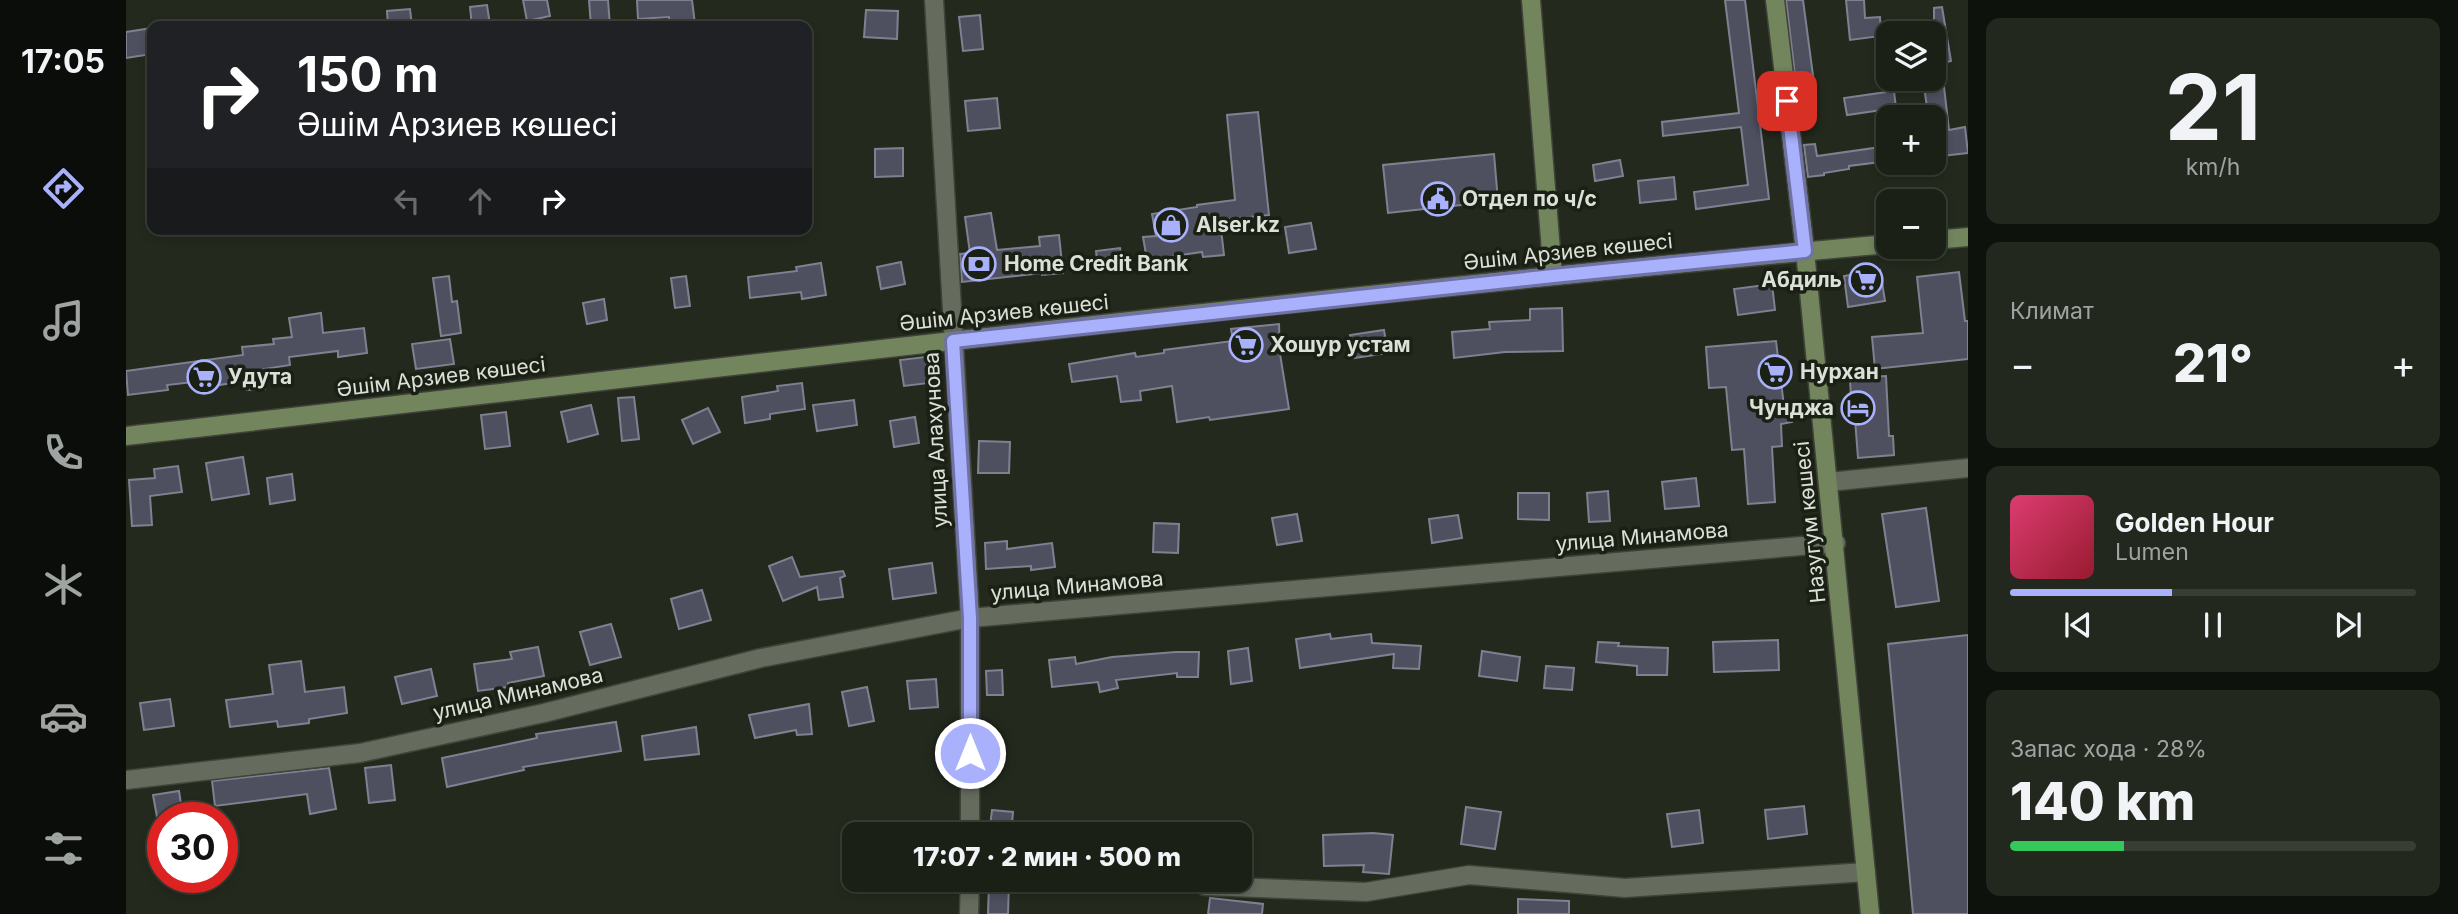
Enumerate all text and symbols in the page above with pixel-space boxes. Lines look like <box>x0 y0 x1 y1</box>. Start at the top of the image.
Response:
map controls <box>1876 21 1946 259</box>
button: layers <box>1876 21 1946 91</box>
text: 17:05 <box>21 42 105 81</box>
text: 150 m <box>297 45 439 104</box>
icon: right <box>182 49 273 140</box>
text: 21 <box>2165 52 2261 162</box>
pin <box>1757 71 1817 131</box>
icon: arrive <box>1768 82 1806 120</box>
text: Әшім Арзиев көшесі <box>297 105 618 144</box>
button: + <box>1876 105 1946 175</box>
text: km/h <box>2186 153 2240 181</box>
icon: directions <box>39 164 88 213</box>
public building icon: Отдел по ч/с <box>1419 180 1457 218</box>
icon: left <box>388 182 426 220</box>
icon: ahead <box>461 182 499 220</box>
icon: right <box>534 182 572 220</box>
place label: Отдел по ч/с <box>1462 186 1597 211</box>
button: − <box>1876 189 1946 259</box>
shop icon: Alser.kz <box>1152 206 1190 244</box>
place label: Alser.kz <box>1196 212 1280 237</box>
street label: Әшім Арзиев көшесі <box>1462 228 1674 275</box>
bank icon: Home Credit Bank <box>960 245 998 283</box>
place label: Home Credit Bank <box>1004 251 1189 276</box>
supermarket icon: Абдиль <box>1847 261 1885 299</box>
place label: Абдиль <box>1761 267 1842 292</box>
street label: Әшім Арзиев көшесі <box>898 289 1110 336</box>
icon: music <box>39 296 88 345</box>
text: Климат <box>2010 297 2094 325</box>
supermarket icon: Хошур устам <box>1227 326 1265 364</box>
place label: Хошур устам <box>1270 332 1411 357</box>
text: 21° <box>2173 332 2253 395</box>
text: − <box>2010 341 2035 387</box>
text: + <box>2391 341 2416 387</box>
street label: Әшім Арзиев көшесі <box>335 351 547 402</box>
street label: улица Алахунова <box>918 352 953 528</box>
supermarket icon: Нурхан <box>1756 353 1794 391</box>
supermarket icon: Удута <box>185 358 223 396</box>
place label: Нурхан <box>1800 359 1879 384</box>
place label: Удута <box>228 364 292 389</box>
hotel icon: Чунджа <box>1839 389 1877 427</box>
place label: Чунджа <box>1749 395 1834 420</box>
icon: phone <box>39 428 88 477</box>
street label: Назугум көшесі <box>1789 440 1830 604</box>
text: Golden Hour <box>2115 507 2274 538</box>
street label: улица Минамова <box>1554 516 1730 557</box>
text: Lumen <box>2115 538 2189 566</box>
icon: climate <box>39 560 88 609</box>
street label: улица Минамова <box>989 565 1165 606</box>
icon: previous <box>2059 606 2097 644</box>
icon: pause <box>2194 606 2232 644</box>
icon: next <box>2329 606 2367 644</box>
street label: улица Минамова <box>430 662 605 725</box>
icon: car <box>39 692 88 741</box>
position arrow <box>933 716 1007 790</box>
text: Запас хода · 28% <box>2010 735 2207 763</box>
text: 140 km <box>2010 770 2195 833</box>
speed limit sign: 30 <box>147 802 238 893</box>
icon: filters <box>39 824 88 873</box>
text: 17:07 · 2 мин · 500 m <box>913 841 1181 872</box>

